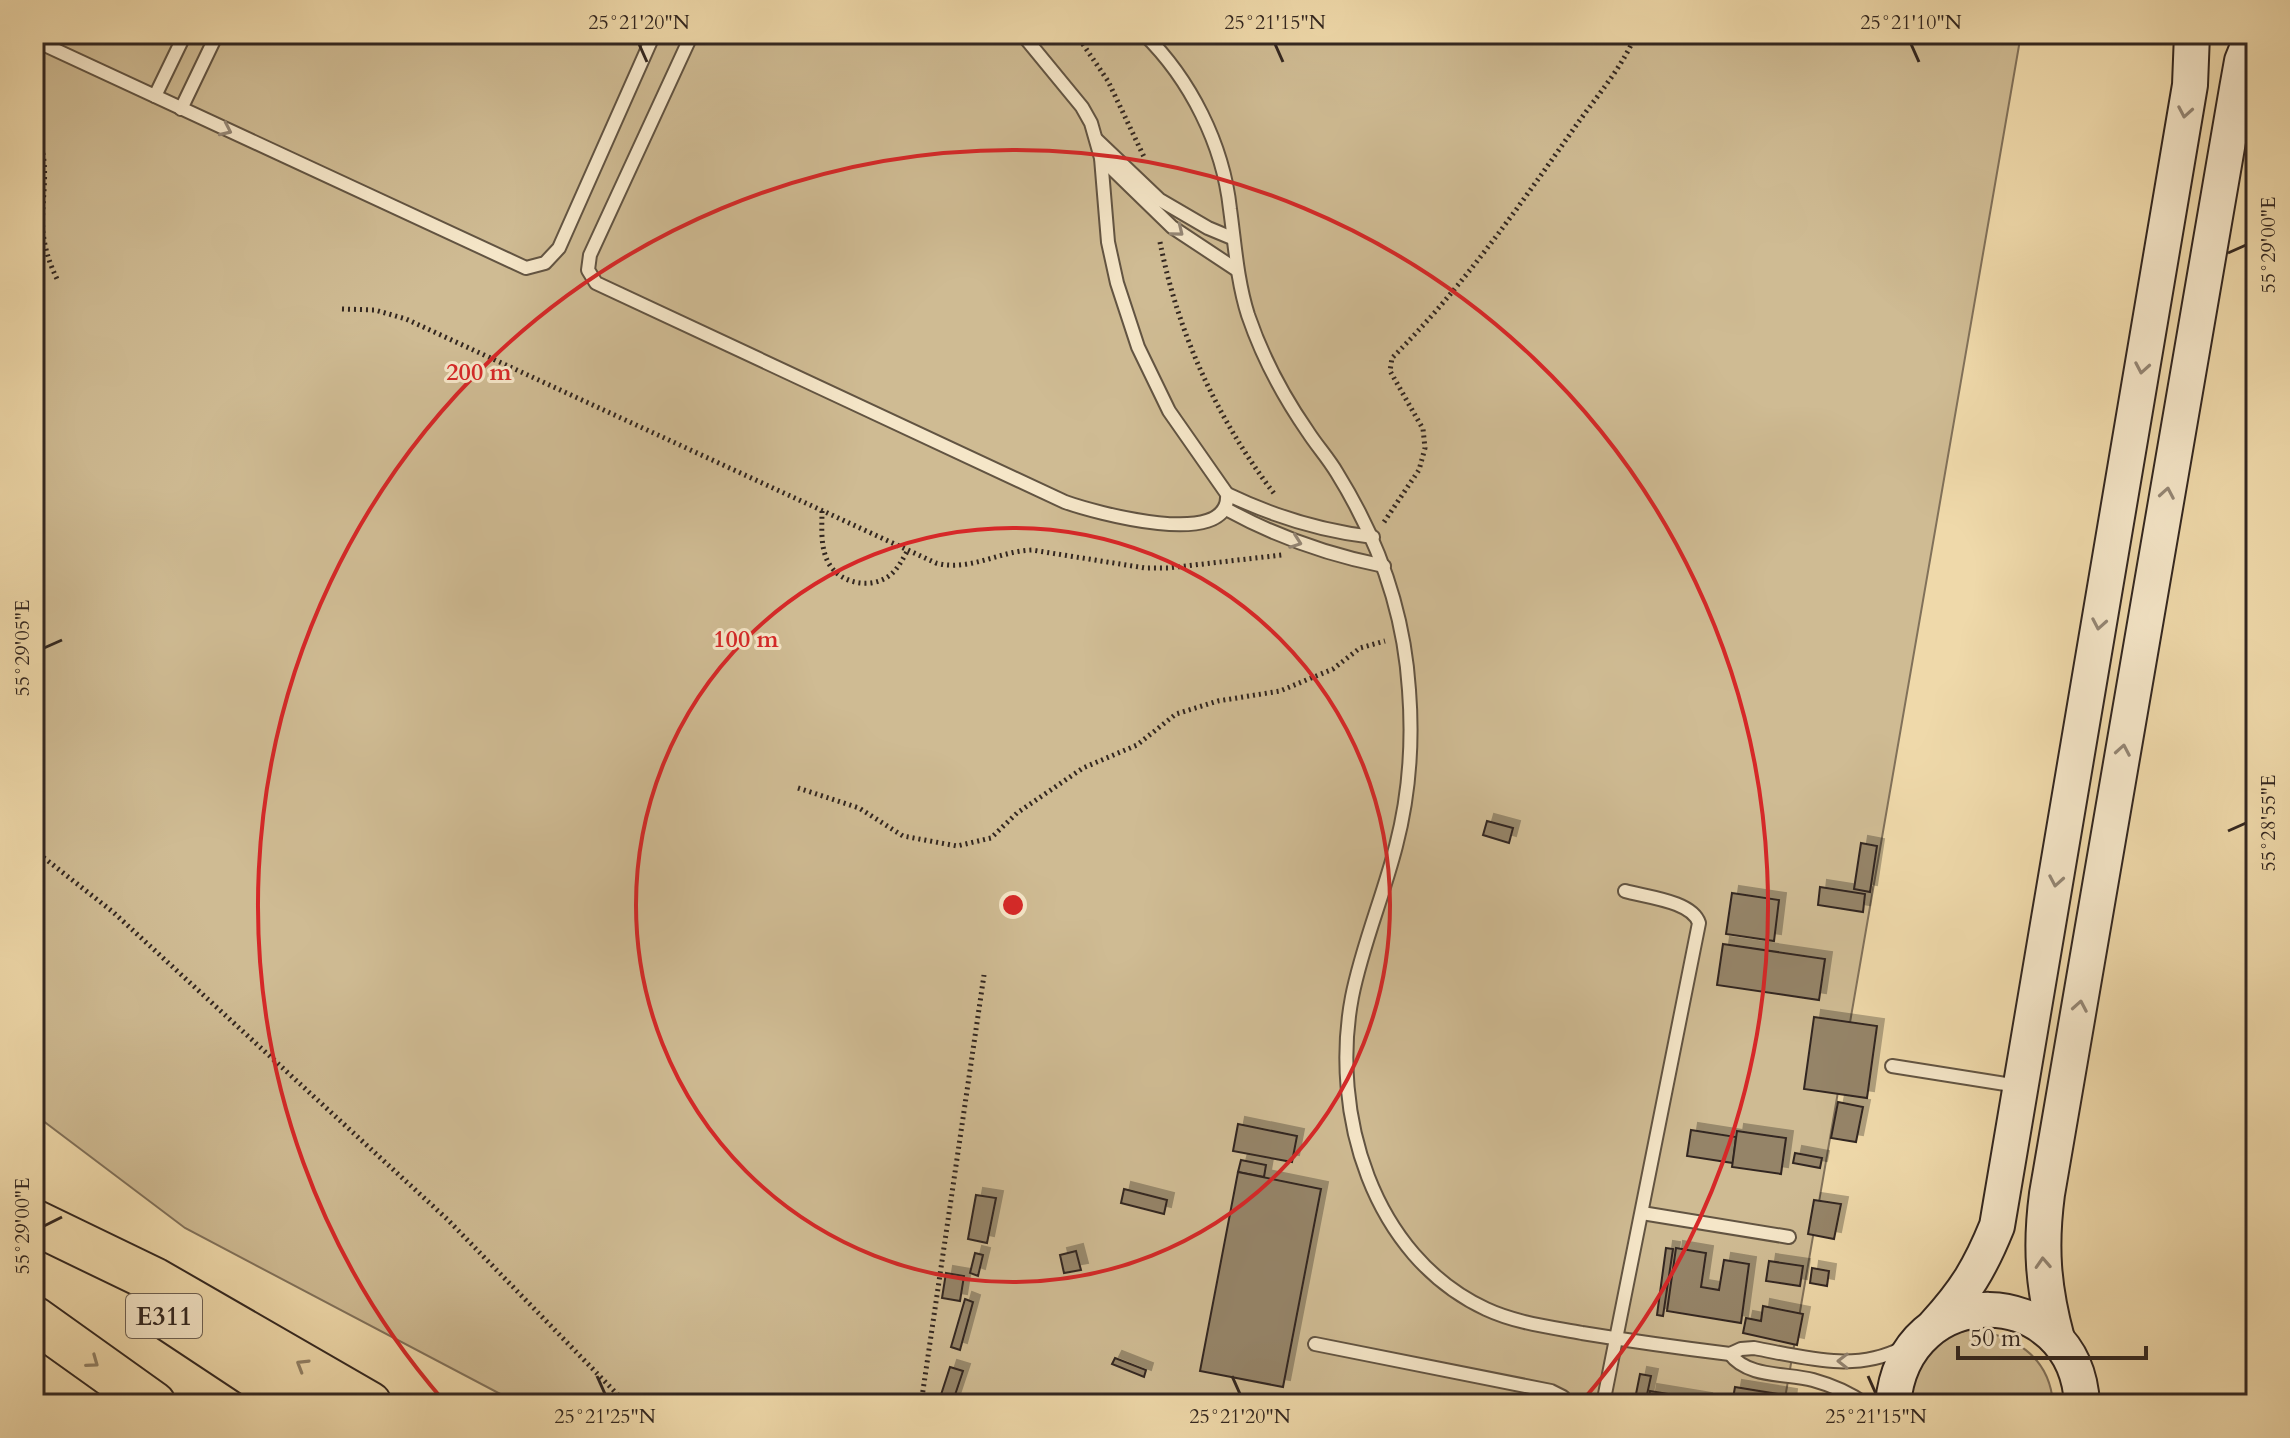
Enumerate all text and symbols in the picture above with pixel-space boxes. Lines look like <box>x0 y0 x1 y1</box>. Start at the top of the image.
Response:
text: 25°21'20"N <box>588 9 690 36</box>
text: 25°21'15"N <box>1224 9 1326 36</box>
text: 25°21'10"N <box>1860 9 1962 36</box>
one-way arrow <box>2177 105 2194 118</box>
one-way arrow <box>218 120 232 136</box>
text: 55°29'00"E <box>2255 197 2282 293</box>
one-way arrow <box>1169 221 1183 236</box>
text: 200 m <box>446 356 513 389</box>
one-way arrow <box>2134 361 2151 375</box>
one-way arrow <box>2158 487 2175 500</box>
one-way arrow <box>1289 533 1303 549</box>
text: 55°29'05"E <box>9 600 36 696</box>
one-way arrow <box>2091 618 2108 631</box>
text: 100 m <box>713 623 780 656</box>
one-way arrow <box>2114 743 2131 756</box>
text: 55°28'55"E <box>2255 775 2282 871</box>
one-way arrow <box>2048 874 2065 888</box>
centre of rings <box>999 891 1027 919</box>
one-way arrow <box>2070 999 2087 1013</box>
text: 55°29'00"E <box>9 1178 36 1274</box>
one-way arrow <box>2034 1256 2051 1269</box>
road number: E311 <box>126 1294 202 1338</box>
scale bar <box>1958 1310 2146 1360</box>
text: 50 m <box>1970 1322 2022 1355</box>
one-way arrow <box>84 1352 99 1367</box>
one-way arrow <box>1836 1352 1849 1370</box>
one-way arrow <box>296 1359 311 1375</box>
text: 25°21'25"N <box>554 1403 656 1430</box>
text: 25°21'20"N <box>1189 1403 1291 1430</box>
text: 25°21'15"N <box>1825 1403 1927 1430</box>

